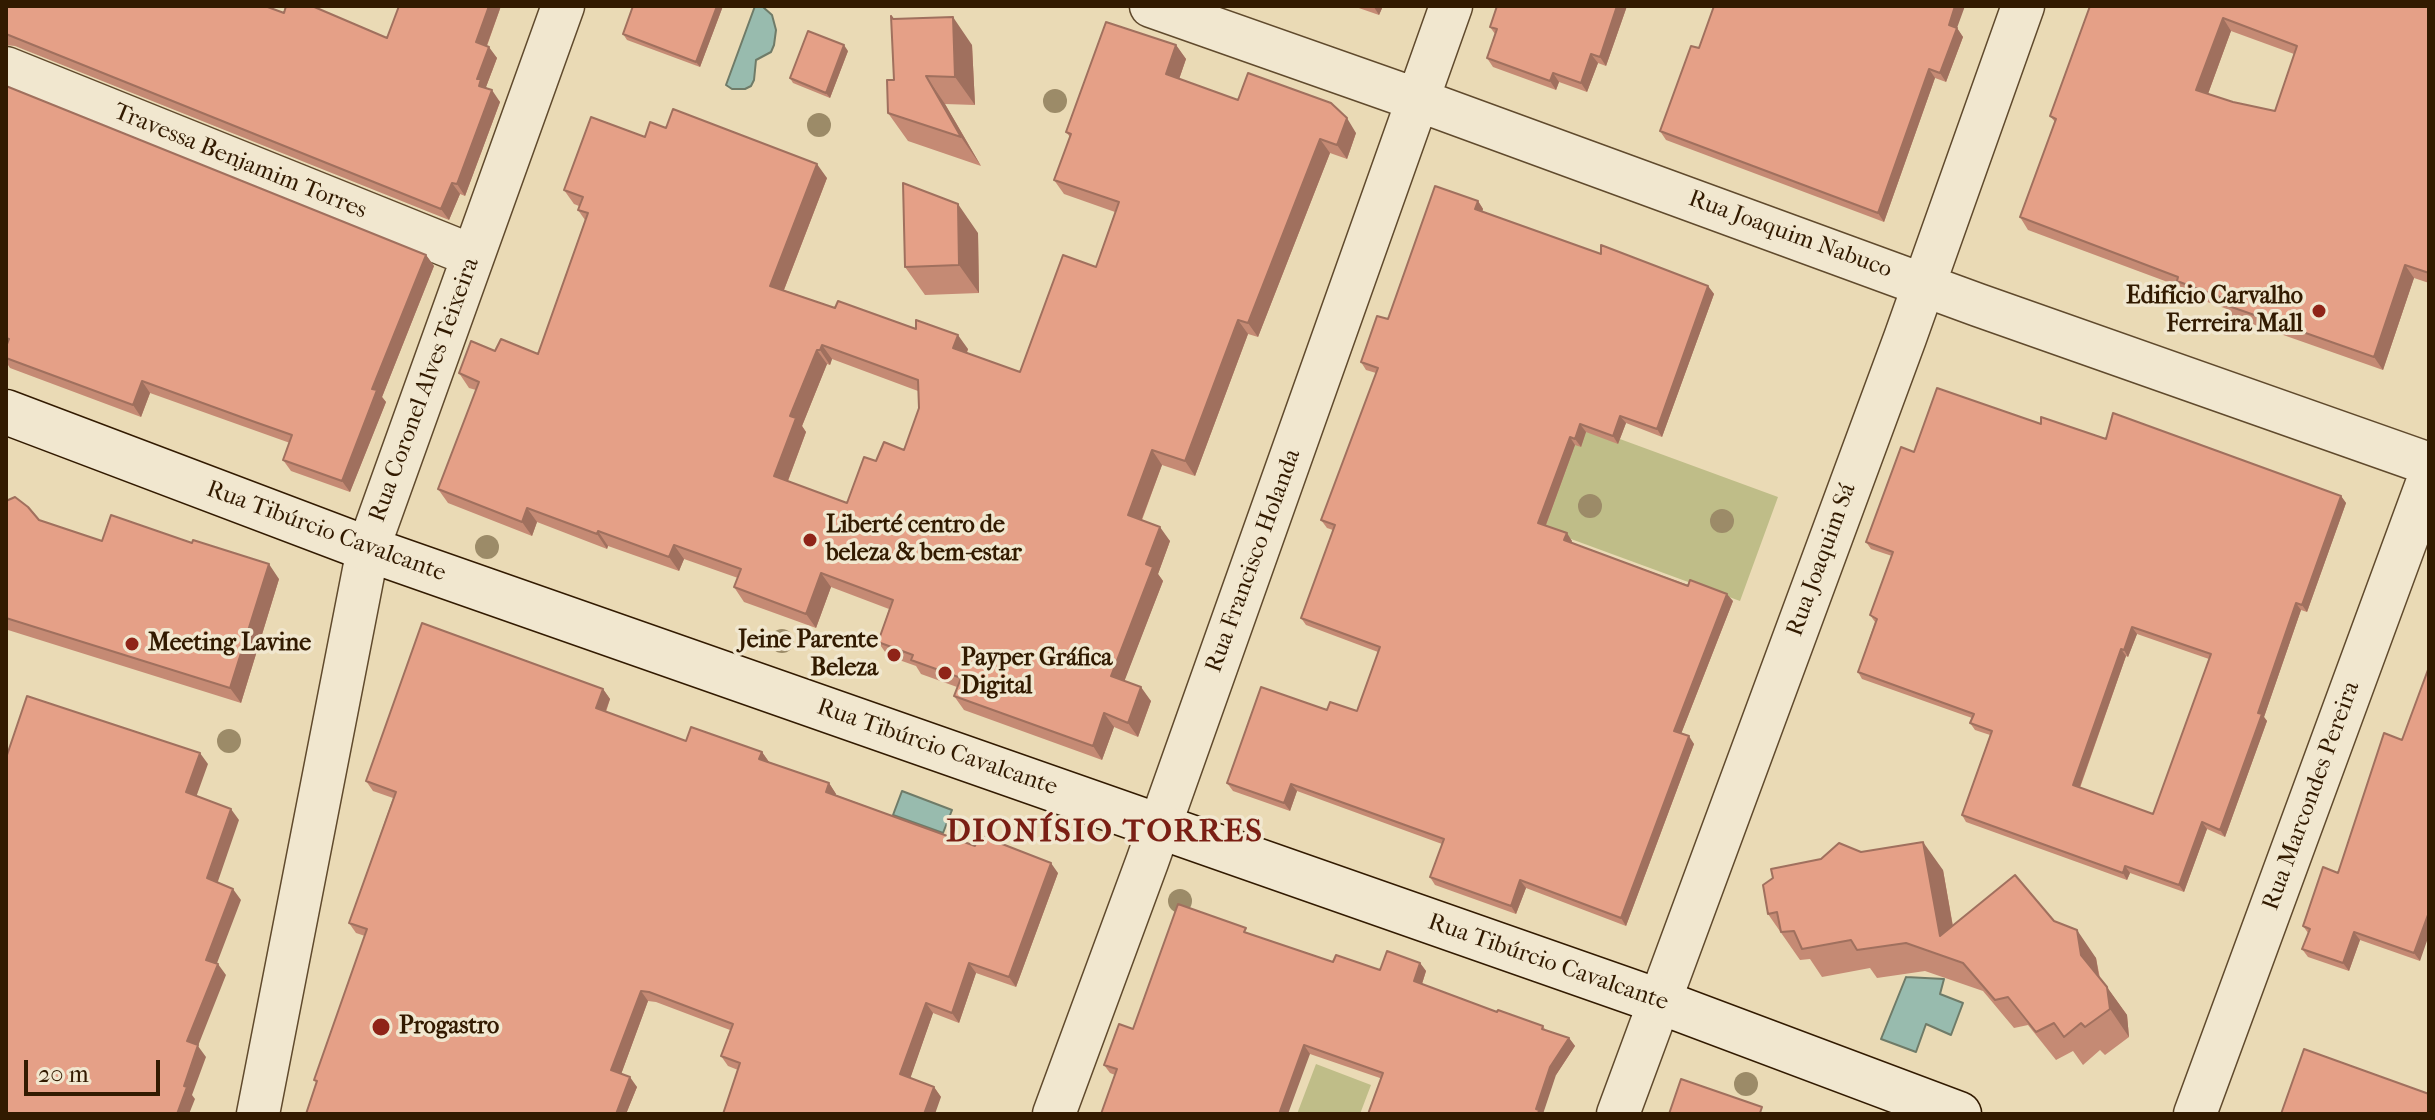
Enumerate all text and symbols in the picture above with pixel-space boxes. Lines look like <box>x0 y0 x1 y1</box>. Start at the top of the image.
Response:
street label: Travessa Benjamim Torres <box>109 98 371 226</box>
street label: Rua Joaquim Nabuco <box>1684 185 1896 285</box>
street label: Rua Coronel Alves Teixeira <box>364 254 486 526</box>
place label: Edifício Carvalho Ferreira Mall <box>2126 283 2303 339</box>
marker: Edifício Carvalho Ferreira Mall <box>2310 302 2328 320</box>
street label: Rua Francisco Holanda <box>1200 445 1308 677</box>
street label: Rua Tibúrcio Cavalcante <box>202 475 450 589</box>
street label: Rua Joaquim Sá <box>1781 480 1863 640</box>
place label: Liberté centro de beleza & bem-estar <box>826 512 1022 568</box>
marker: Liberté centro de beleza & bem-estar <box>801 531 819 549</box>
place label: Jeine Parente Beleza <box>738 627 878 683</box>
place label: Meeting Lavine <box>148 630 311 658</box>
marker: Meeting Lavine <box>123 635 141 653</box>
place label: Payper Gráfica Digital <box>961 645 1112 701</box>
marker: Jeine Parente Beleza <box>885 646 903 664</box>
marker: Payper Gráfica Digital <box>936 664 954 682</box>
street label: Rua Marcondes Pereira <box>2257 678 2367 914</box>
street label: Rua Tibúrcio Cavalcante <box>813 693 1061 803</box>
district label: DIONÍSIO TORRES <box>946 814 1264 852</box>
street label: Rua Tibúrcio Cavalcante <box>1424 908 1672 1018</box>
place label: Progastro <box>399 1013 499 1041</box>
marker: Progastro <box>370 1016 392 1038</box>
scale bar <box>28 1044 164 1094</box>
text: 20 m <box>38 1060 89 1088</box>

